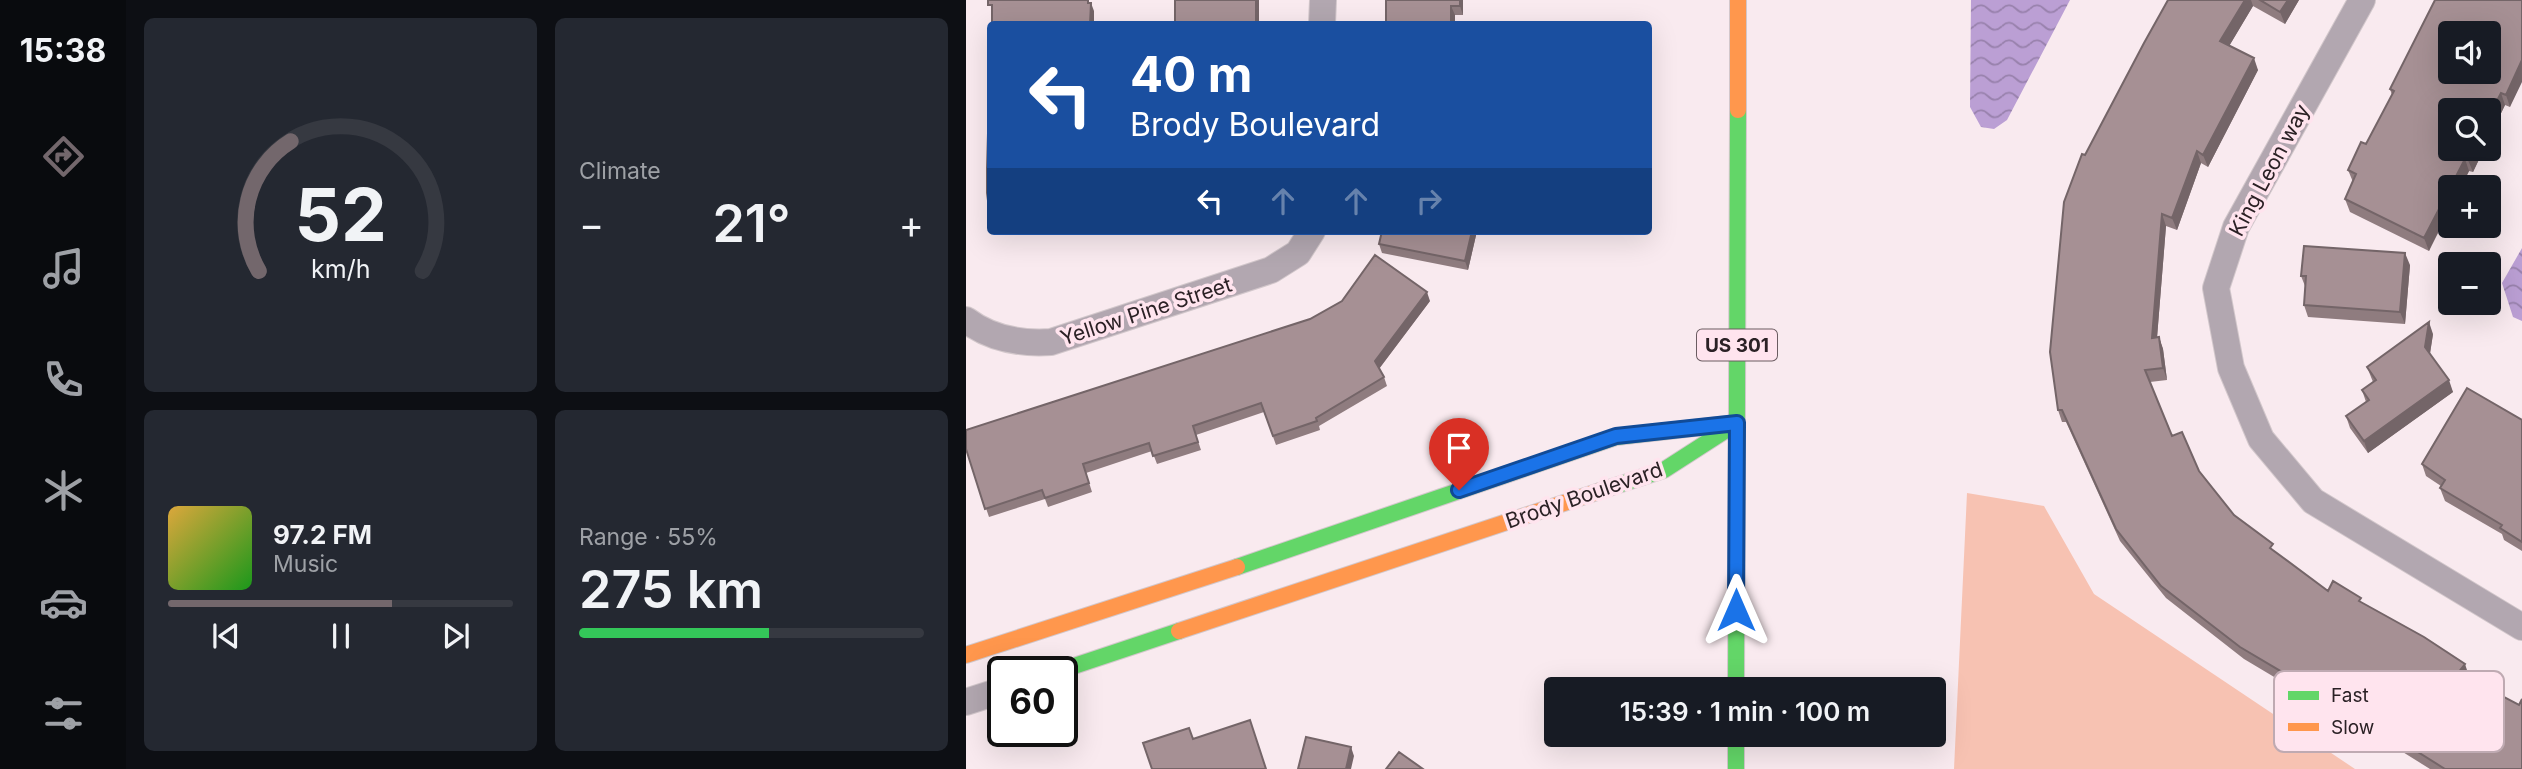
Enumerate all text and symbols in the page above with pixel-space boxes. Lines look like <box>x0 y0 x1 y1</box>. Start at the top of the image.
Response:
map controls <box>2438 21 2501 315</box>
button: sound <box>2438 21 2501 84</box>
text: 15:38 <box>20 31 106 70</box>
text: 40 m <box>1130 45 1253 104</box>
icon: left <box>1015 49 1106 140</box>
button: search <box>2438 98 2501 161</box>
street label: King Leon way <box>2224 99 2314 240</box>
text: Brody Boulevard <box>1130 105 1380 144</box>
icon: directions <box>39 132 88 181</box>
text: Climate <box>579 157 661 185</box>
text: 52 <box>294 170 387 259</box>
button: + <box>2438 175 2501 238</box>
icon: left <box>1191 182 1229 220</box>
icon: ahead <box>1264 182 1302 220</box>
icon: ahead <box>1337 182 1375 220</box>
icon: right <box>1410 182 1448 220</box>
text: 21° <box>712 192 791 255</box>
text: − <box>579 201 604 247</box>
text: + <box>899 201 924 247</box>
icon: music <box>39 244 88 293</box>
button: − <box>2438 252 2501 315</box>
text: km/h <box>311 254 370 284</box>
street label: Yellow Pine Street <box>1057 271 1235 350</box>
road number: US 301 <box>1697 330 1777 360</box>
icon: phone <box>39 355 88 404</box>
pin <box>1429 418 1489 490</box>
icon: arrive <box>1440 429 1478 467</box>
street label: Brody Boulevard <box>1502 456 1666 534</box>
icon: climate <box>39 466 88 515</box>
text: 97.2 FM <box>273 519 372 550</box>
text: Range · 55% <box>579 523 718 551</box>
text: Music <box>273 550 338 578</box>
text: 275 km <box>579 558 763 621</box>
position arrow <box>1699 573 1773 647</box>
icon: car <box>39 578 88 627</box>
icon: previous <box>207 617 245 655</box>
icon: pause <box>322 617 360 655</box>
icon: next <box>437 617 475 655</box>
speed limit sign: 60 <box>987 656 1078 747</box>
legend <box>2274 671 2504 752</box>
text: Fast <box>2331 684 2369 707</box>
icon: filters <box>39 689 88 738</box>
text: 15:39 · 1 min · 100 m <box>1620 696 1870 727</box>
text: Slow <box>2331 716 2374 739</box>

